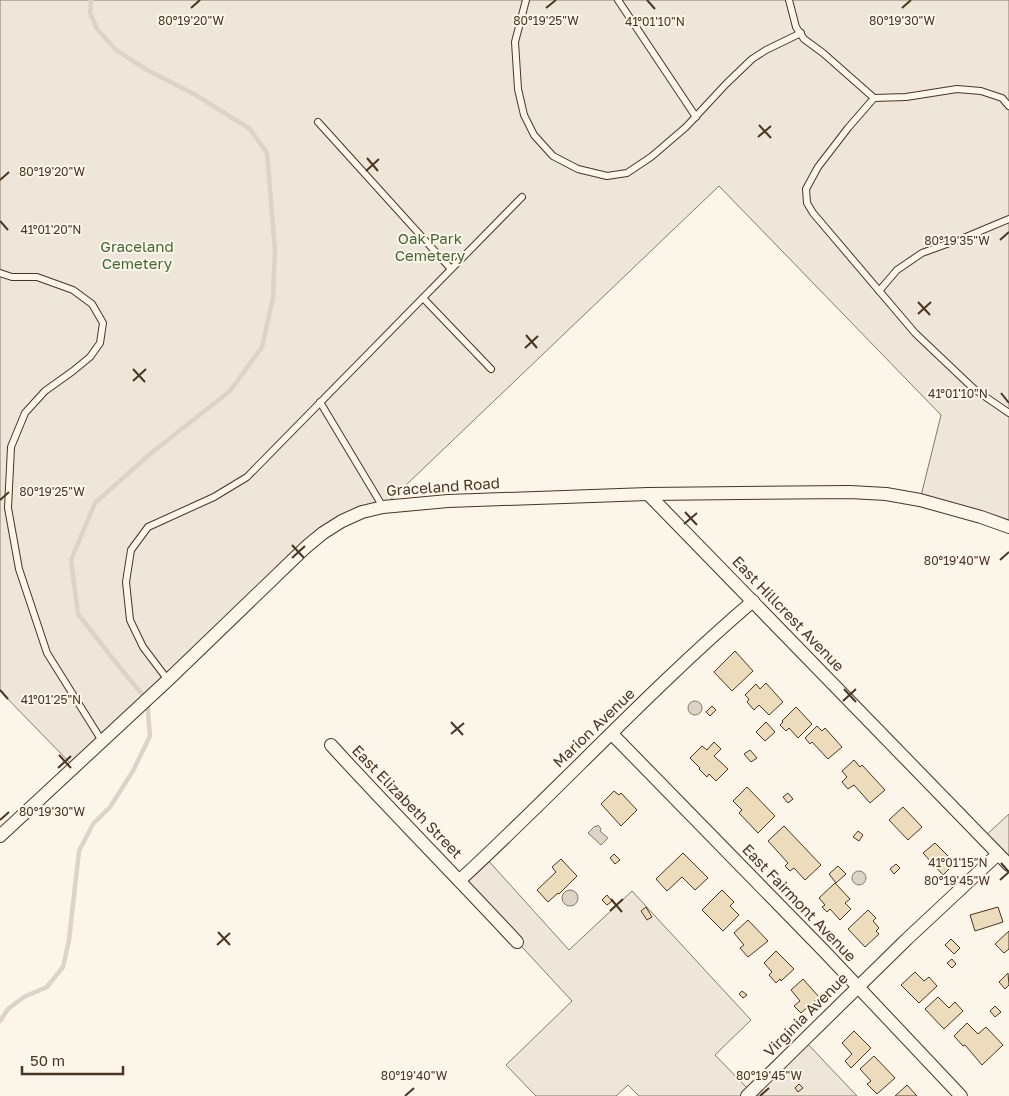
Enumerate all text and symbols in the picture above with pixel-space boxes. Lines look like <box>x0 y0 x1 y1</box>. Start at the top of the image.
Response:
text: 80°19'20"W <box>158 13 224 28</box>
text: 80°19'25"W <box>513 13 579 28</box>
text: 80°19'30"W <box>869 13 936 28</box>
text: 41°01'10"N <box>625 14 685 29</box>
text: 80°19'20"W <box>19 164 85 179</box>
text: 41°01'20"N <box>21 222 81 237</box>
park label: Oak Park Cemetery <box>395 229 466 264</box>
text: 80°19'35"W <box>924 233 990 248</box>
park label: Graceland Cemetery <box>100 237 174 272</box>
text: 41°01'10"N <box>928 386 988 401</box>
street label: Graceland Road <box>386 473 500 499</box>
text: 80°19'25"W <box>19 484 85 499</box>
street label: East Hillcrest Avenue <box>729 552 849 675</box>
text: 80°19'40"W <box>924 553 991 568</box>
street label: Marion Avenue <box>549 684 638 771</box>
text: 41°01'25"N <box>21 692 81 707</box>
street label: East Elizabeth Street <box>349 741 466 862</box>
text: 80°19'30"W <box>19 804 86 819</box>
street label: East Fairmont Avenue <box>739 840 861 965</box>
text: 41°01'15"N <box>928 855 988 870</box>
text: 80°19'45"W <box>924 873 990 888</box>
street label: Virginia Avenue <box>760 968 851 1060</box>
scale bar <box>22 1044 124 1076</box>
text: 50 m <box>30 1051 65 1069</box>
text: 80°19'40"W <box>381 1068 448 1083</box>
text: 80°19'45"W <box>736 1068 802 1083</box>

